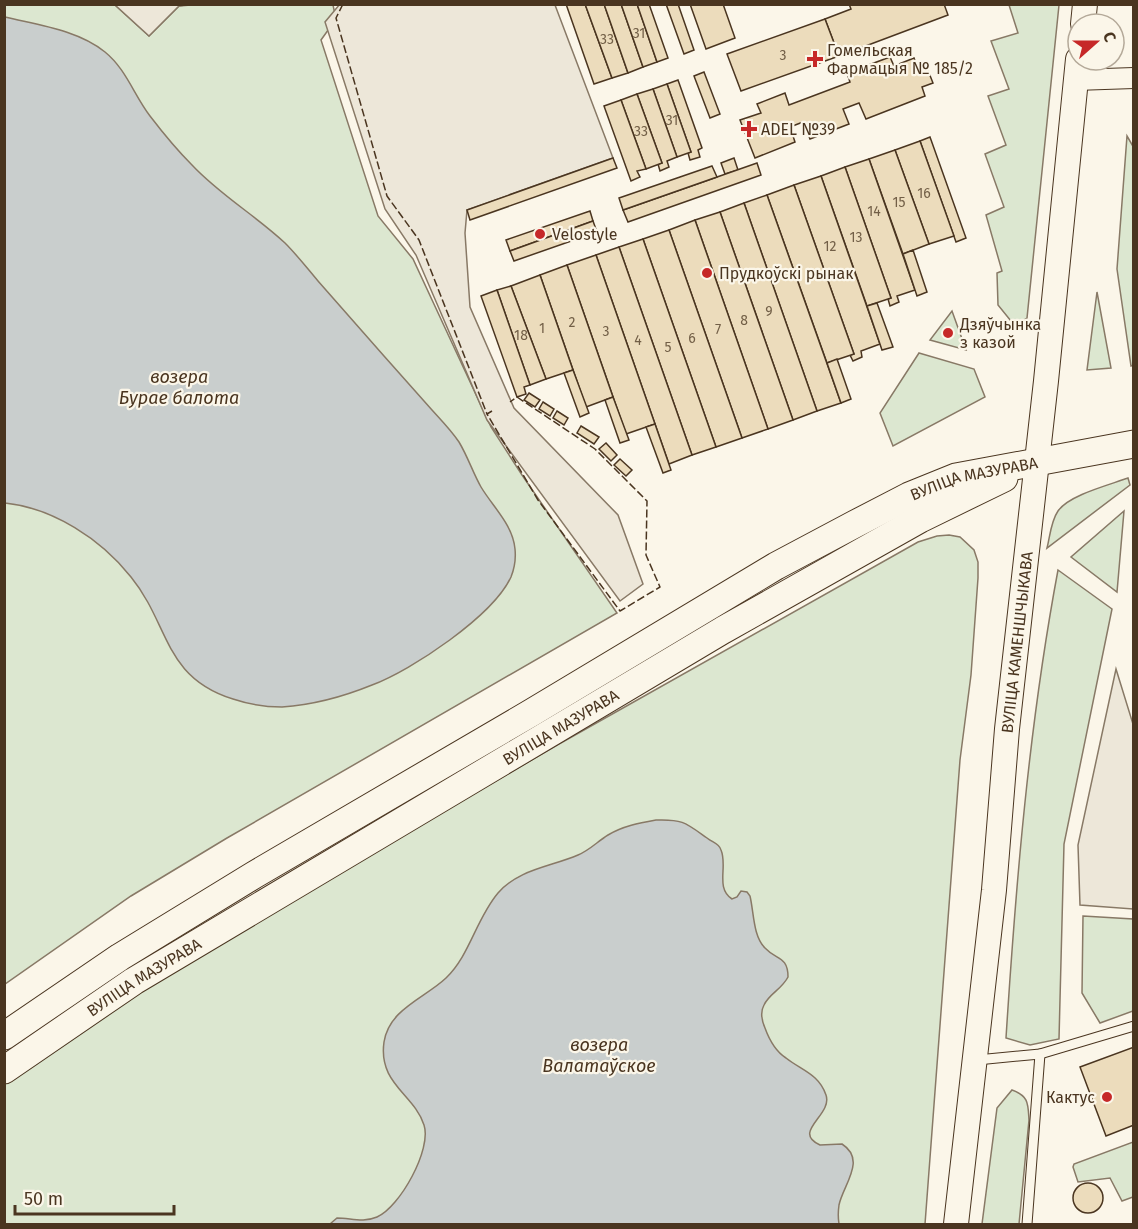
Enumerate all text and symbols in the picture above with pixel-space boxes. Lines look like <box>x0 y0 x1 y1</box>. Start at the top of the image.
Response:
north arrow <box>1066 12 1126 72</box>
house number: 31 <box>633 25 645 42</box>
text: С <box>1099 29 1120 45</box>
house number: 33 <box>600 31 614 48</box>
place label: Гомельская Фармацыя № 185/2 <box>827 41 973 78</box>
house number: 3 <box>780 47 787 64</box>
marker: Гомельская Фармацыя № 185/2 <box>808 52 822 66</box>
house number: 31 <box>666 112 678 129</box>
place label: ADEL №39 <box>761 120 835 139</box>
marker: ADEL №39 <box>742 122 756 136</box>
house number: 33 <box>634 123 648 140</box>
house number: 16 <box>917 185 931 202</box>
house number: 15 <box>892 194 906 211</box>
house number: 14 <box>867 203 881 220</box>
place label: Velostyle <box>552 225 618 244</box>
marker: Velostyle <box>533 227 547 241</box>
house number: 13 <box>849 229 863 246</box>
house number: 12 <box>824 238 837 255</box>
place label: Прудкоўскі рынак <box>719 264 854 283</box>
marker: Прудкоўскі рынак <box>700 266 714 280</box>
house number: 9 <box>765 303 773 320</box>
house number: 8 <box>740 312 748 329</box>
house number: 2 <box>569 314 576 331</box>
place label: Дзяўчынка з казой <box>959 315 1041 352</box>
house number: 1 <box>539 320 545 337</box>
house number: 7 <box>715 321 721 338</box>
house number: 3 <box>603 323 610 340</box>
marker: Дзяўчынка з казой <box>941 326 955 340</box>
house number: 18 <box>514 327 528 344</box>
house number: 6 <box>688 330 696 347</box>
house number: 4 <box>634 332 642 349</box>
house number: 5 <box>664 339 672 356</box>
water label: возера Бурае балота <box>119 366 239 409</box>
street label: ВУЛІЦА МАЗУРАВА <box>907 453 1040 505</box>
street label: ВУЛІЦА КАМЕНШЧЫКАВА <box>998 550 1037 734</box>
street label: ВУЛІЦА МАЗУРАВА <box>499 685 623 769</box>
street label: ВУЛІЦА МАЗУРАВА <box>83 934 205 1021</box>
water label: возера Валатаўское <box>542 1034 656 1077</box>
place label: Кактус <box>1046 1088 1095 1107</box>
marker: Кактус <box>1100 1090 1114 1104</box>
scale bar <box>15 1178 174 1216</box>
text: 50 m <box>24 1188 63 1210</box>

